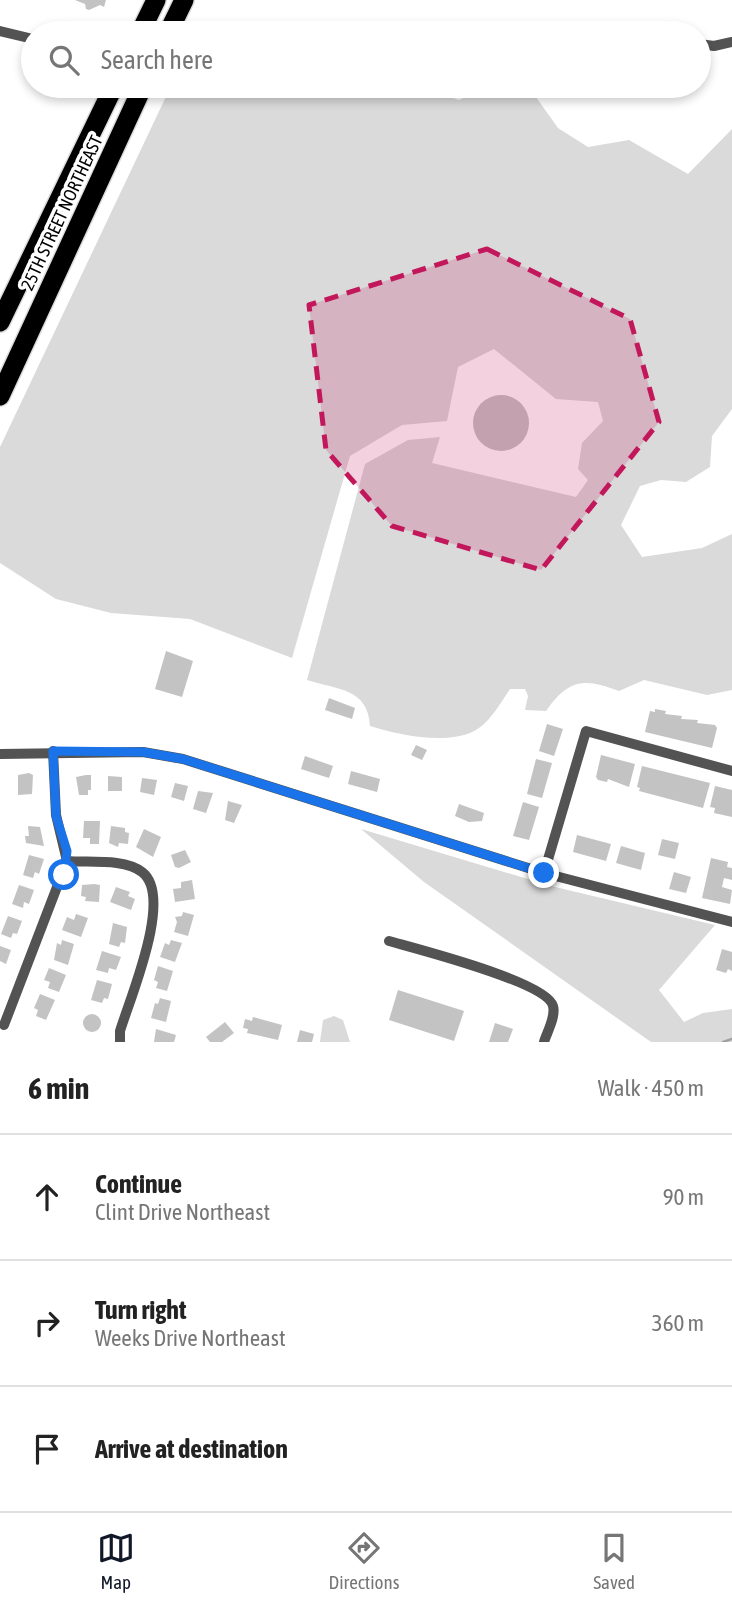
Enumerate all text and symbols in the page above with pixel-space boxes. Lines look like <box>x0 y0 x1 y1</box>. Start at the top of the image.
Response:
search box <box>21 21 711 98</box>
icon: search <box>45 41 83 79</box>
text: Search here <box>101 45 213 75</box>
street label: 25TH STREET NORTHEAST <box>16 132 107 294</box>
route end <box>528 857 559 888</box>
route start <box>48 859 79 890</box>
text: 6 min <box>28 1071 89 1105</box>
text: Walk · 450 m <box>598 1075 704 1101</box>
text: Continue <box>95 1169 182 1199</box>
icon: ahead <box>28 1178 66 1216</box>
text: 90 m <box>663 1184 704 1210</box>
text: Clint Drive Northeast <box>95 1199 270 1225</box>
text: Turn right <box>95 1295 186 1325</box>
icon: right <box>28 1304 66 1342</box>
text: 360 m <box>652 1310 704 1336</box>
text: Weeks Drive Northeast <box>95 1325 286 1351</box>
icon: arrive <box>28 1430 66 1468</box>
text: Arrive at destination <box>95 1434 288 1464</box>
tab: Map <box>97 1529 135 1593</box>
tab: Directions <box>329 1529 399 1593</box>
tab: Saved <box>593 1529 635 1593</box>

